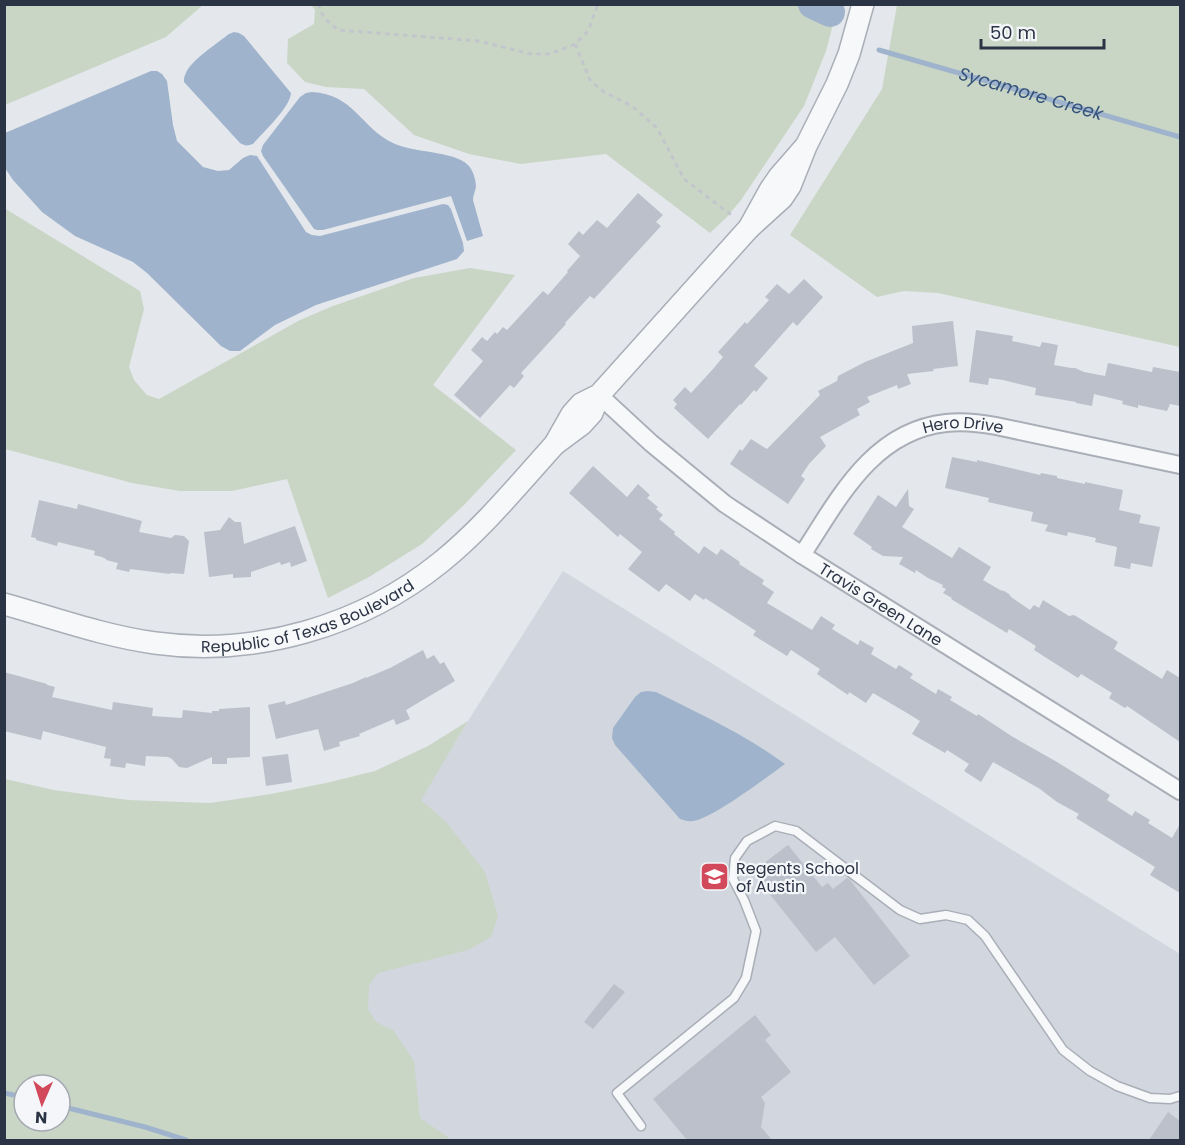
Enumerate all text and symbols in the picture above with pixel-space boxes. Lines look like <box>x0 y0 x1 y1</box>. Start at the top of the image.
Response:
scale bar <box>981 12 1104 50</box>
text: 50 m <box>990 20 1036 45</box>
water label: Sycamore Creek <box>956 61 1107 126</box>
street label: Hero Drive <box>920 411 1006 439</box>
street label: Travis Green Lane <box>814 557 947 652</box>
street label: Republic of Texas Boulevard <box>201 574 419 658</box>
place label: Regents School of Austin <box>736 857 859 898</box>
school or university icon: Regents School of Austin <box>699 861 731 893</box>
north arrow <box>12 1073 72 1133</box>
text: N <box>35 1106 48 1129</box>

